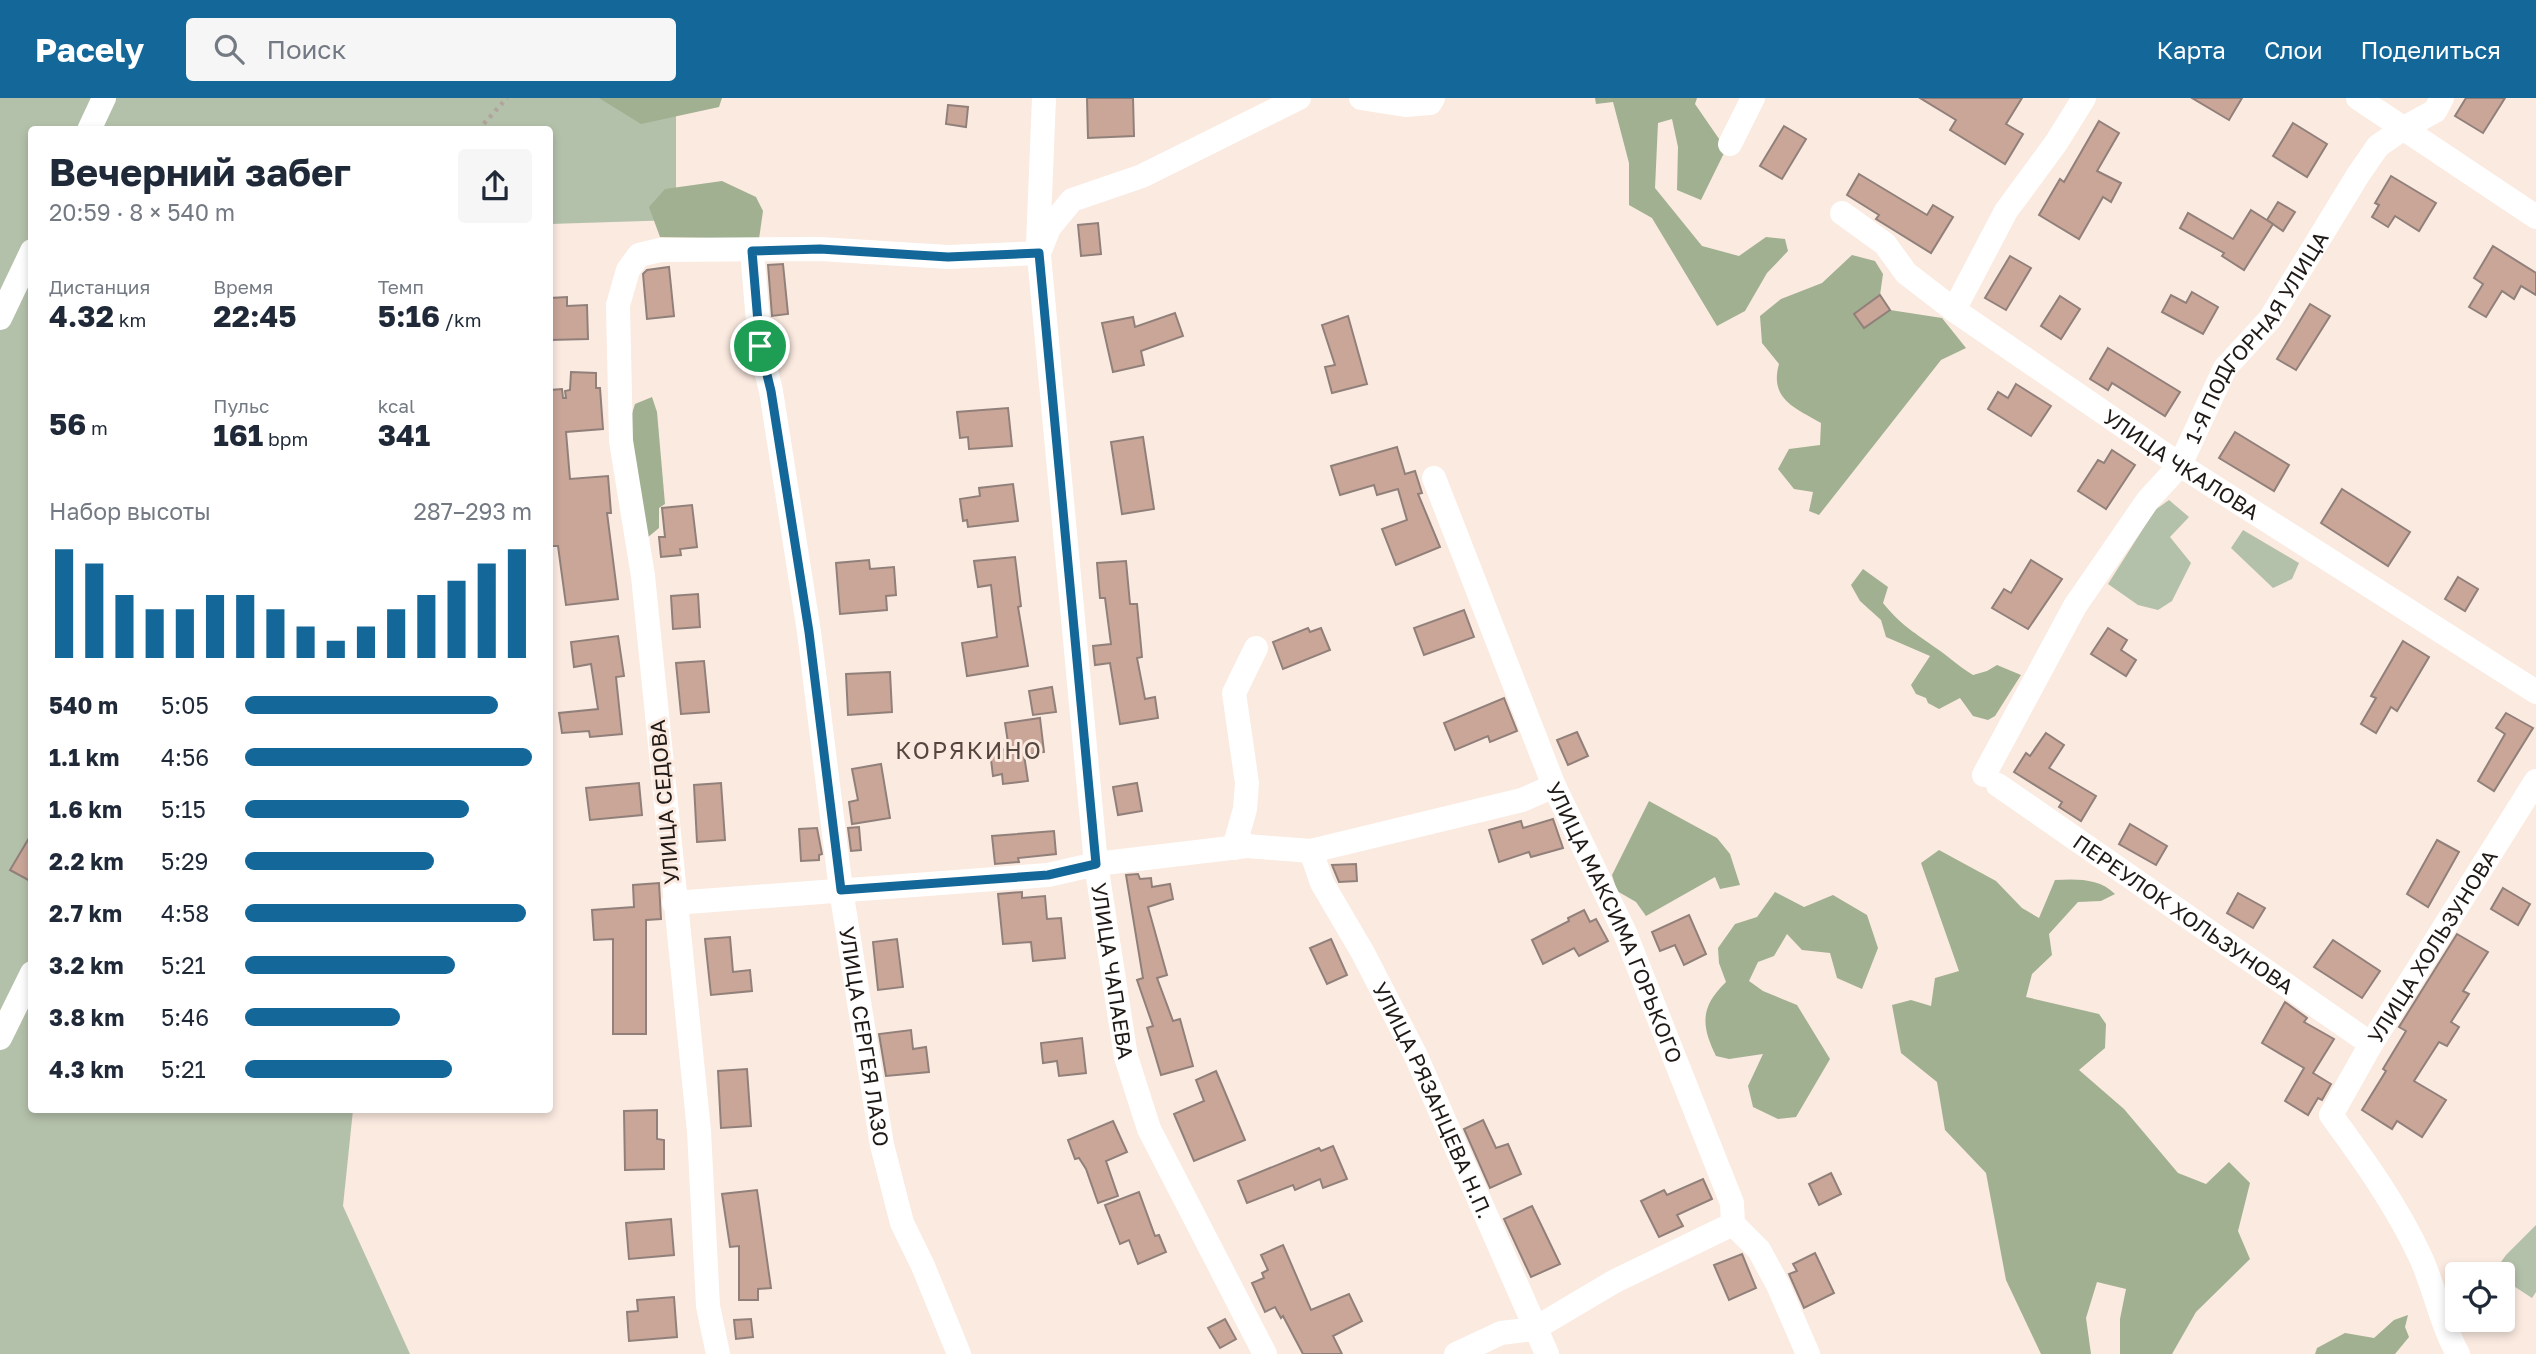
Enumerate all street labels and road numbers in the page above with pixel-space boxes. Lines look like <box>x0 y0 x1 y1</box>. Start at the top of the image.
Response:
street label: 1-Я ПОДГОРНАЯ УЛИЦА <box>2179 226 2334 447</box>
street label: УЛИЦА ЧКАЛОВА <box>2098 403 2264 525</box>
street label: УЛИЦА СЕДОВА <box>644 719 684 885</box>
street label: УЛИЦА МАКСИМА ГОРЬКОГО <box>1541 778 1688 1067</box>
street label: ПЕРЕУЛОК ХОЛЬЗУНОВА <box>2068 828 2299 999</box>
street label: УЛИЦА ХОЛЬЗУНОВА <box>2362 845 2503 1048</box>
street label: УЛИЦА ЧАПАЕВА <box>1086 881 1139 1061</box>
street label: УЛИЦА СЕРГЕЯ ЛАЗО <box>834 925 895 1148</box>
street label: УЛИЦА РЯЗАНЦЕВА Н.П. <box>1367 978 1499 1222</box>

